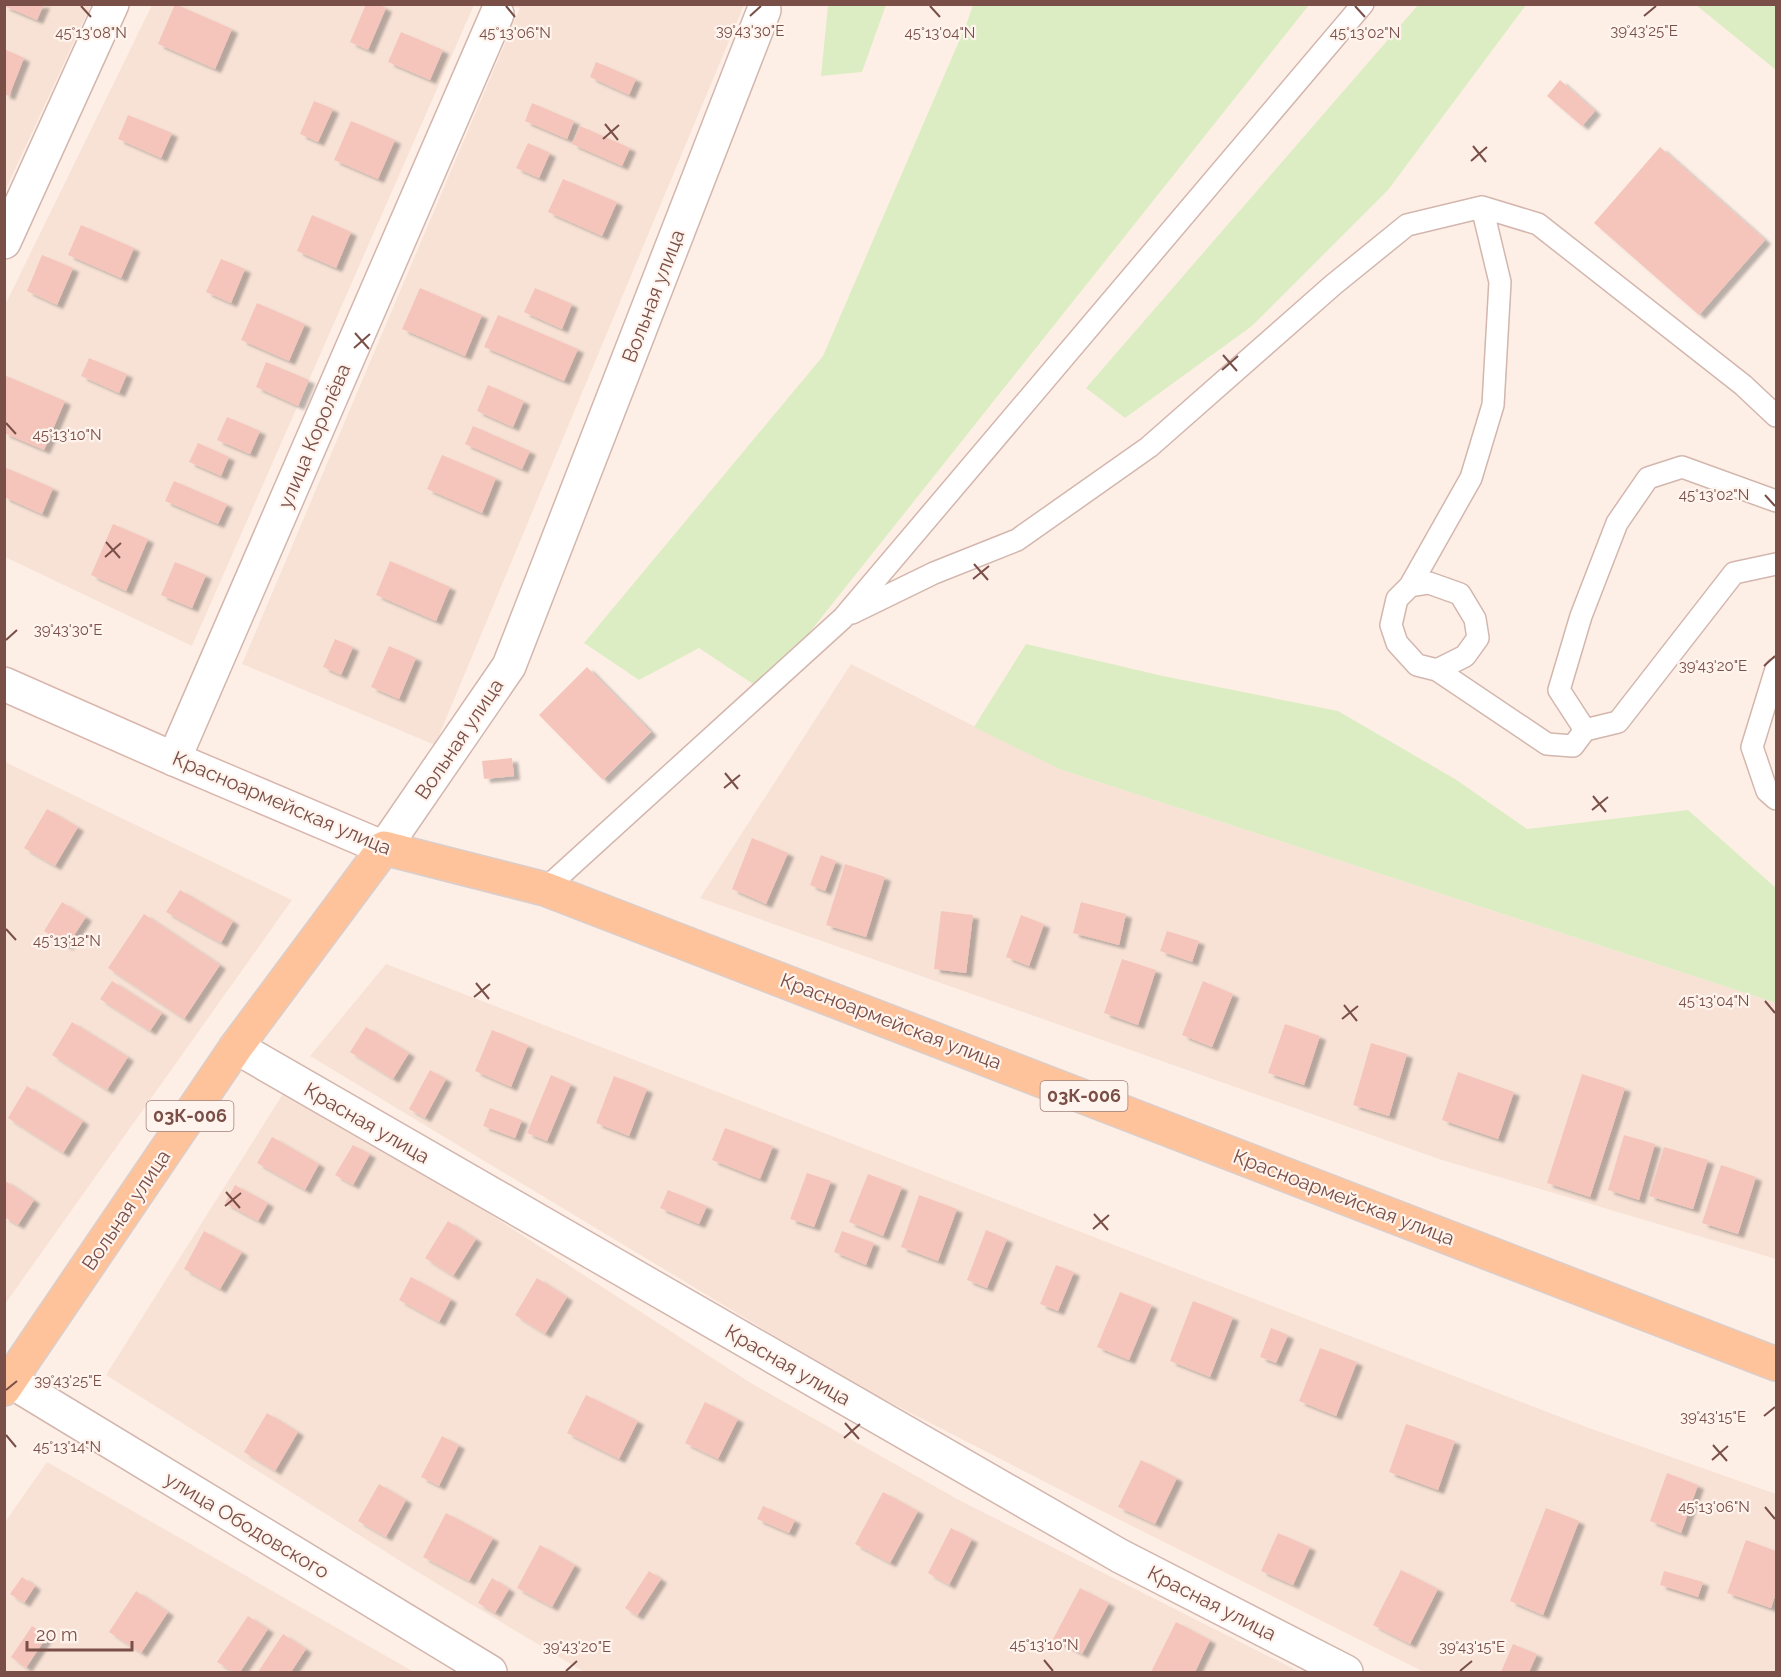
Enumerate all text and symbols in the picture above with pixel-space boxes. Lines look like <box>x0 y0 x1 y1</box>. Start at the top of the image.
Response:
text: 39°43'30"E <box>716 22 784 40</box>
text: 39°43'25"E <box>1610 22 1678 40</box>
text: 45°13'08"N <box>55 24 127 42</box>
text: 45°13'06"N <box>479 24 551 42</box>
text: 45°13'04"N <box>905 24 975 42</box>
text: 45°13'02"N <box>1330 24 1400 42</box>
street label: Вольная улица <box>617 226 689 366</box>
street label: улица Королёва <box>273 360 355 512</box>
text: 45°13'10"N <box>32 426 102 444</box>
text: 45°13'02"N <box>1679 486 1749 504</box>
text: 39°43'30"E <box>34 621 102 639</box>
text: 39°43'20"E <box>1679 657 1747 675</box>
street label: Вольная улица <box>410 674 508 804</box>
street label: Красноармейская улица <box>169 746 395 860</box>
text: 45°13'12"N <box>33 932 101 950</box>
street label: Красноармейская улица <box>777 968 1005 1074</box>
text: 45°13'04"N <box>1679 992 1749 1010</box>
street label: Красная улица <box>300 1077 434 1169</box>
road number: 03К-006 <box>1040 1081 1128 1111</box>
road number: 03К-006 <box>146 1101 234 1131</box>
street label: Красноармейская улица <box>1230 1144 1458 1250</box>
street label: Вольная улица <box>77 1145 175 1275</box>
street label: Красная улица <box>721 1319 855 1411</box>
text: 39°43'25"E <box>34 1372 102 1390</box>
text: 39°43'15"E <box>1680 1408 1746 1426</box>
text: 45°13'14"N <box>33 1438 101 1456</box>
street label: улица Ободовского <box>160 1466 334 1584</box>
text: 45°13'06"N <box>1678 1498 1750 1516</box>
street label: Красная улица <box>1144 1560 1280 1646</box>
scale bar <box>27 1614 132 1652</box>
text: 20 m <box>36 1624 78 1645</box>
text: 45°13'10"N <box>1009 1636 1079 1654</box>
text: 39°43'20"E <box>543 1638 611 1656</box>
text: 39°43'15"E <box>1439 1638 1505 1656</box>

